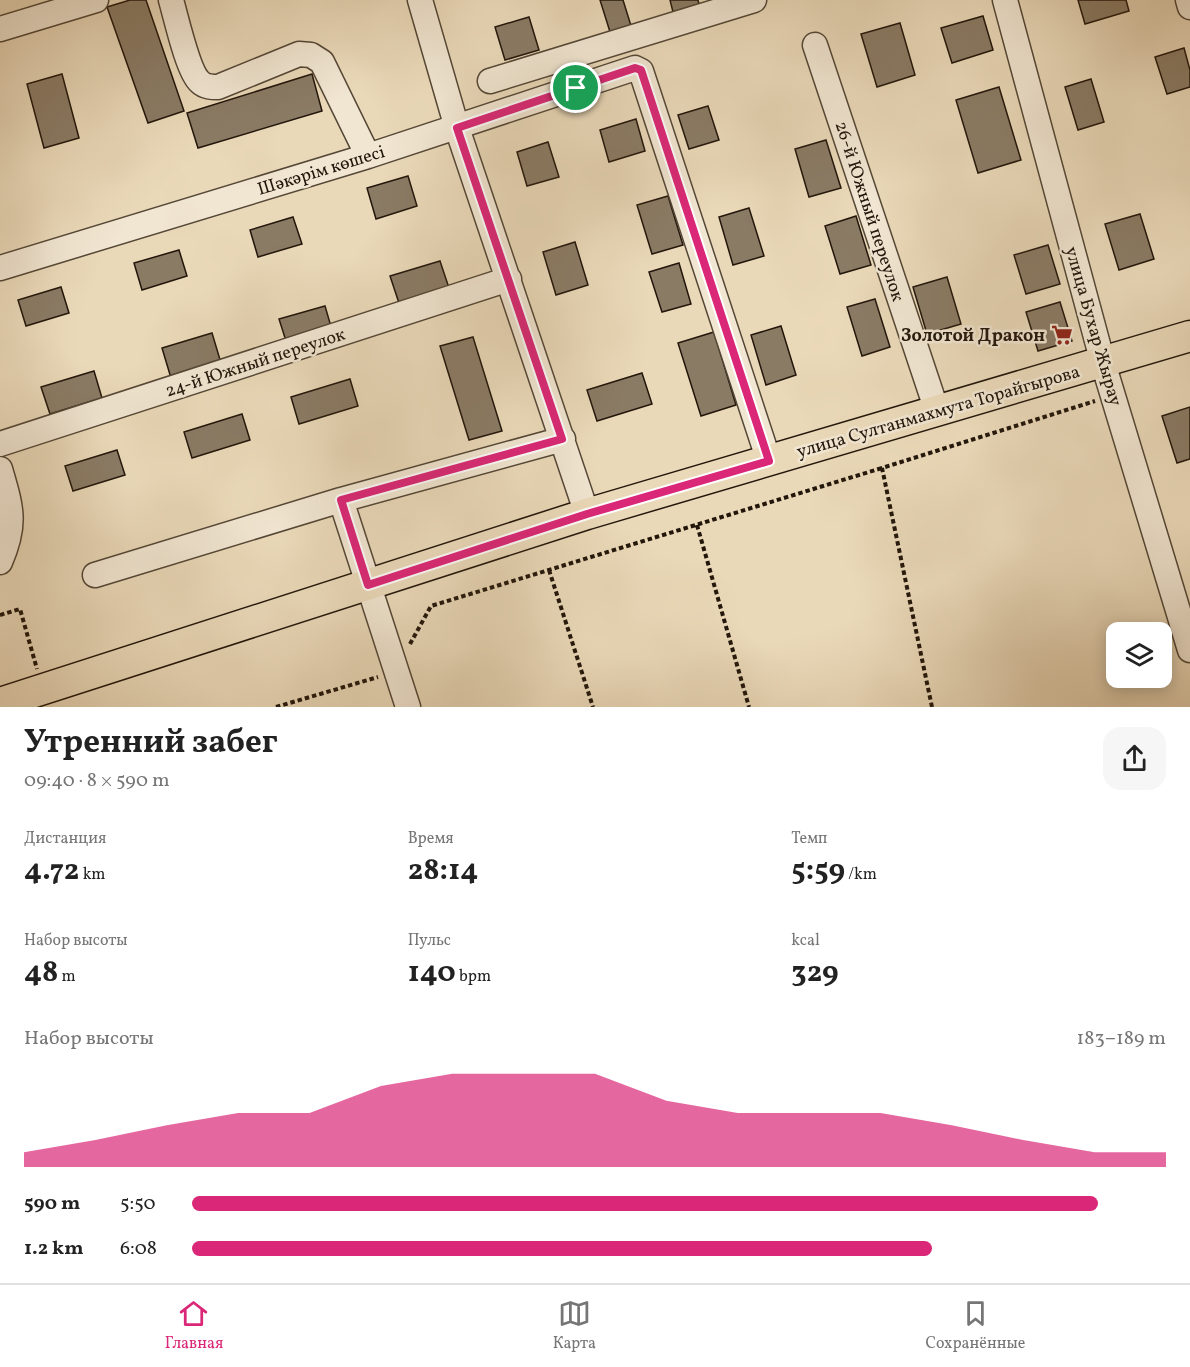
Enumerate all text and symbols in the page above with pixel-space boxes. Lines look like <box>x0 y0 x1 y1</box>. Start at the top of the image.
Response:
pin <box>550 62 601 113</box>
icon: arrive <box>559 71 592 104</box>
street label: 26-й Южный переулок <box>828 118 910 305</box>
street label: Шәкәрім көшесі <box>255 140 388 203</box>
street label: улица Бухар Жырау <box>1058 244 1127 409</box>
street label: 24-й Южный переулок <box>162 322 349 404</box>
supermarket icon: Золотой Дракон <box>1050 323 1074 347</box>
place label: Золотой Дракон <box>901 324 1045 349</box>
street label: улица Султанмахмута Торайгырова <box>794 360 1083 465</box>
map controls <box>1106 622 1172 688</box>
button: layers <box>1106 622 1172 688</box>
text: Утренний забег <box>24 721 278 767</box>
button: share <box>1103 727 1166 790</box>
text: 09:40 · 8 × 590 m <box>24 767 170 795</box>
text: Дистанция <box>24 828 106 850</box>
text: Время <box>408 828 454 850</box>
text: Темп <box>791 828 827 850</box>
text: 4.72 <box>24 850 79 892</box>
text: 28:14 <box>408 850 478 892</box>
text: 5:59 <box>791 850 845 892</box>
text: km <box>79 864 106 886</box>
text: /km <box>845 864 877 886</box>
text: Набор высоты <box>24 930 128 952</box>
text: Пульс <box>408 930 451 952</box>
text: kcal <box>791 930 820 952</box>
text: 48 <box>24 952 58 994</box>
text: 140 <box>408 952 456 994</box>
text: 329 <box>791 952 839 994</box>
text: m <box>58 966 76 988</box>
text: bpm <box>456 966 491 988</box>
text: Набор высоты <box>24 1025 154 1053</box>
text: 183–189 m <box>1077 1025 1166 1053</box>
text: 590 m <box>24 1190 80 1218</box>
text: 5:50 <box>120 1190 156 1218</box>
text: 1.2 km <box>24 1235 84 1263</box>
text: 6:08 <box>120 1235 157 1263</box>
tab: Главная <box>165 1297 223 1355</box>
tab: Карта <box>553 1297 596 1355</box>
tab: Сохранённые <box>925 1297 1025 1355</box>

